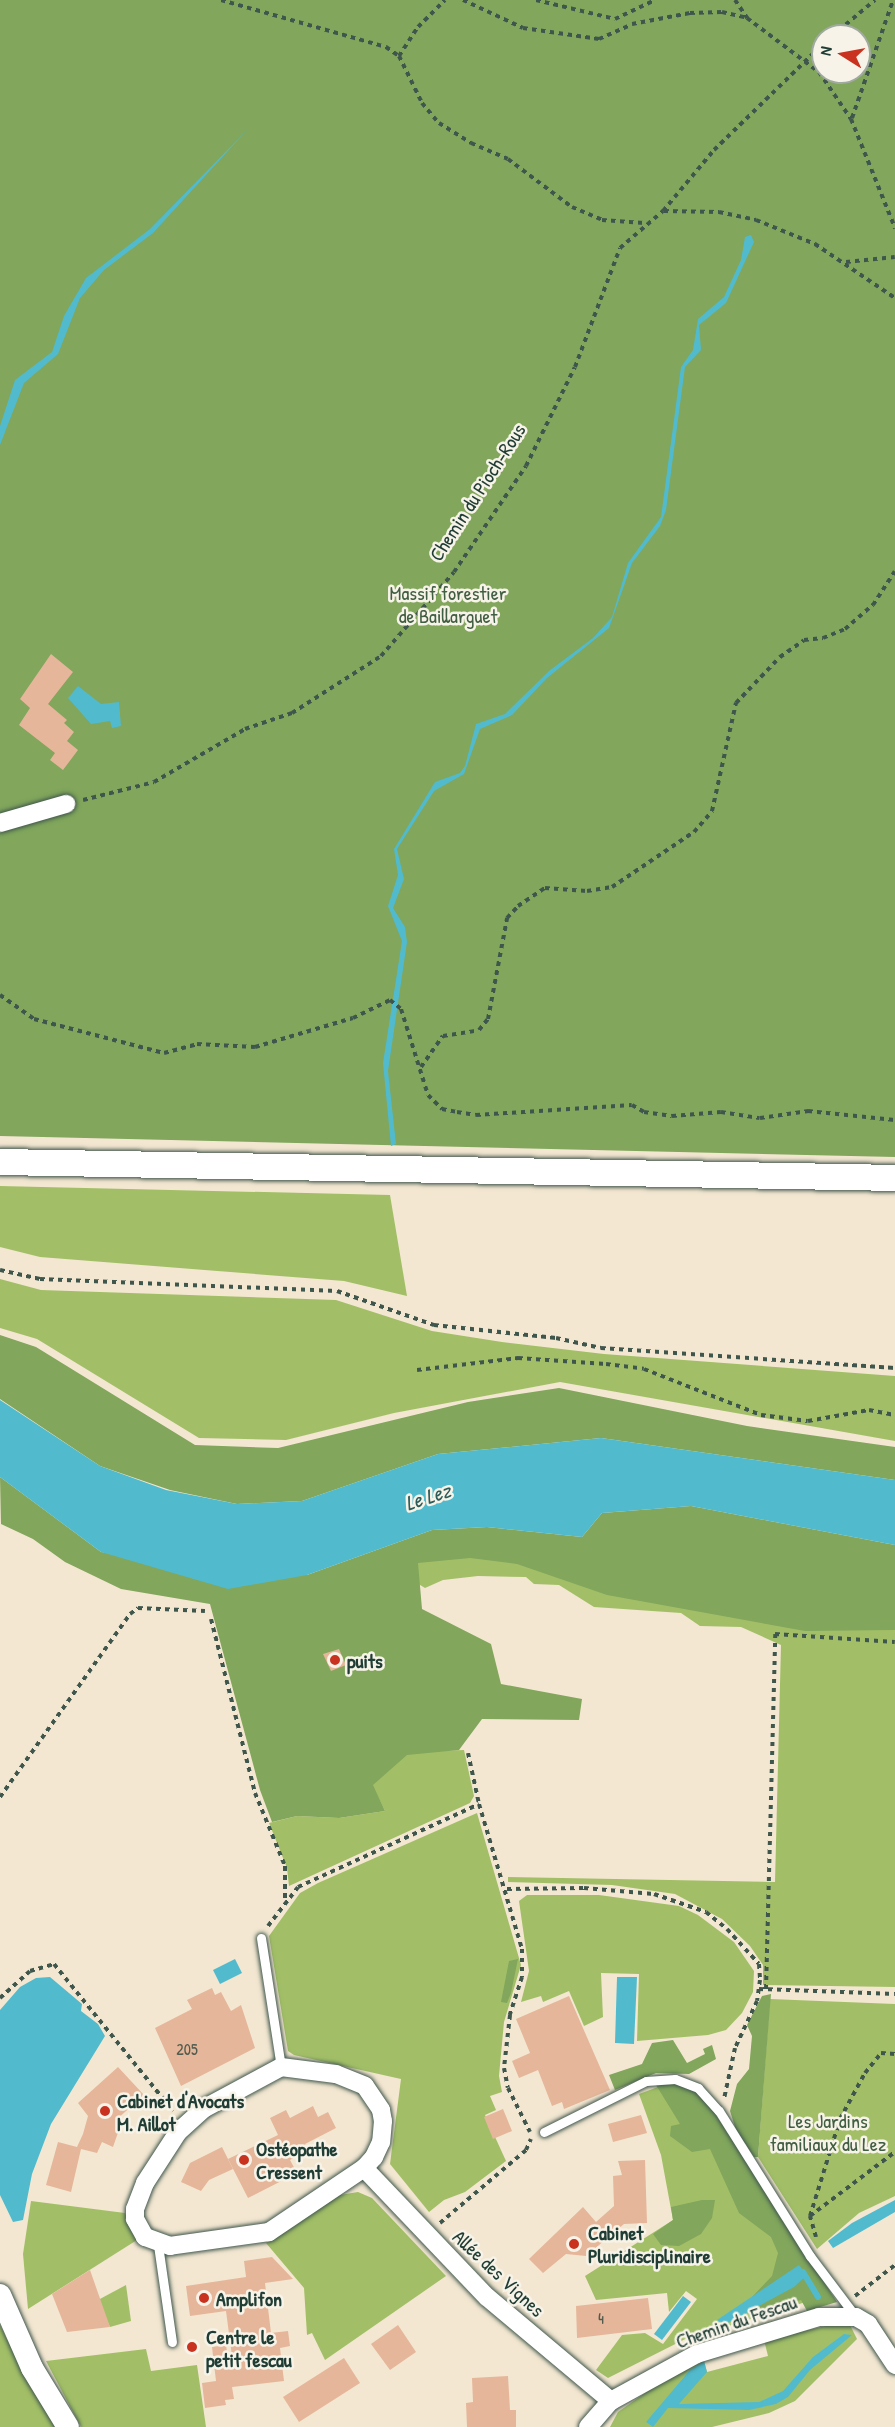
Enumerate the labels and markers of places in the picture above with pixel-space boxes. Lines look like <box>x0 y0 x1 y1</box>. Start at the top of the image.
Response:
place label: puits <box>347 1648 383 1672</box>
marker: puits <box>328 1653 342 1667</box>
place label: Cabinet d'Avocats M. Aillot <box>117 2088 244 2135</box>
marker: Cabinet d'Avocats M. Aillot <box>98 2104 112 2118</box>
place label: Ostéopathe Cressent <box>256 2136 337 2183</box>
marker: Ostéopathe Cressent <box>237 2153 251 2167</box>
place label: Cabinet Pluridisciplinaire <box>588 2220 711 2267</box>
marker: Cabinet Pluridisciplinaire <box>565 2235 583 2253</box>
place label: Amplifon <box>216 2286 282 2310</box>
marker: Amplifon <box>197 2291 211 2305</box>
place label: Centre le petit fescau <box>206 2324 292 2371</box>
marker: Centre le petit fescau <box>183 2338 201 2356</box>

